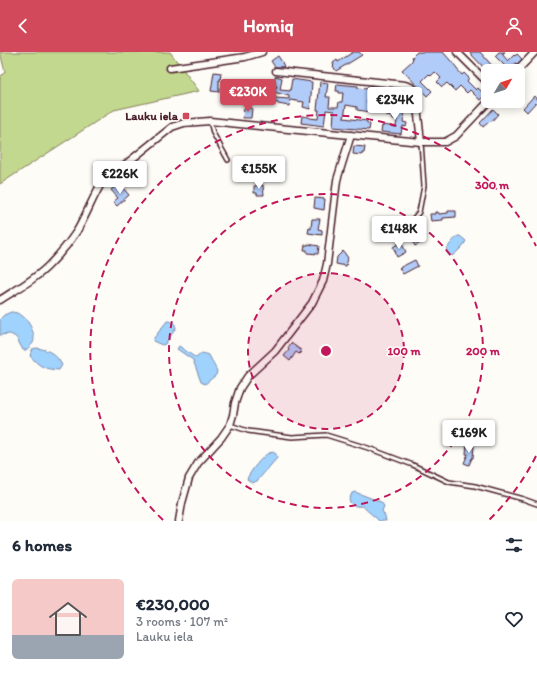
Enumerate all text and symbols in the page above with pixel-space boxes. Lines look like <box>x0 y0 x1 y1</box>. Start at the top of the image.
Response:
icon: back <box>12 15 34 37</box>
text: Homiq <box>243 15 294 37</box>
icon: person <box>503 15 525 37</box>
north arrow <box>481 64 525 108</box>
map controls <box>481 64 525 108</box>
pin: €230K <box>220 79 276 113</box>
text: €230K <box>229 84 267 99</box>
pin: €234K <box>367 87 423 121</box>
text: €234K <box>376 92 414 107</box>
place label: Lauku iela <box>125 109 179 123</box>
marker: Lauku iela <box>181 111 191 121</box>
pin: €155K <box>231 156 287 190</box>
pin: €226K <box>92 161 148 195</box>
text: €155K <box>241 161 277 176</box>
text: €226K <box>102 166 138 181</box>
text: 300 m <box>475 178 510 192</box>
pin: €148K <box>371 216 427 250</box>
text: €148K <box>381 221 417 236</box>
centre of rings <box>319 344 333 358</box>
text: 100 m <box>387 344 421 358</box>
text: 200 m <box>466 344 501 358</box>
pin: €169K <box>441 420 497 454</box>
text: €169K <box>451 425 487 440</box>
icon: filters <box>503 534 525 556</box>
text: 6 homes <box>12 535 72 555</box>
text: €230,000 <box>136 594 210 614</box>
icon: home <box>44 595 92 643</box>
icon: heart <box>503 608 525 630</box>
text: 3 rooms · 107 m² <box>136 614 228 629</box>
text: Lauku iela <box>136 629 193 644</box>

